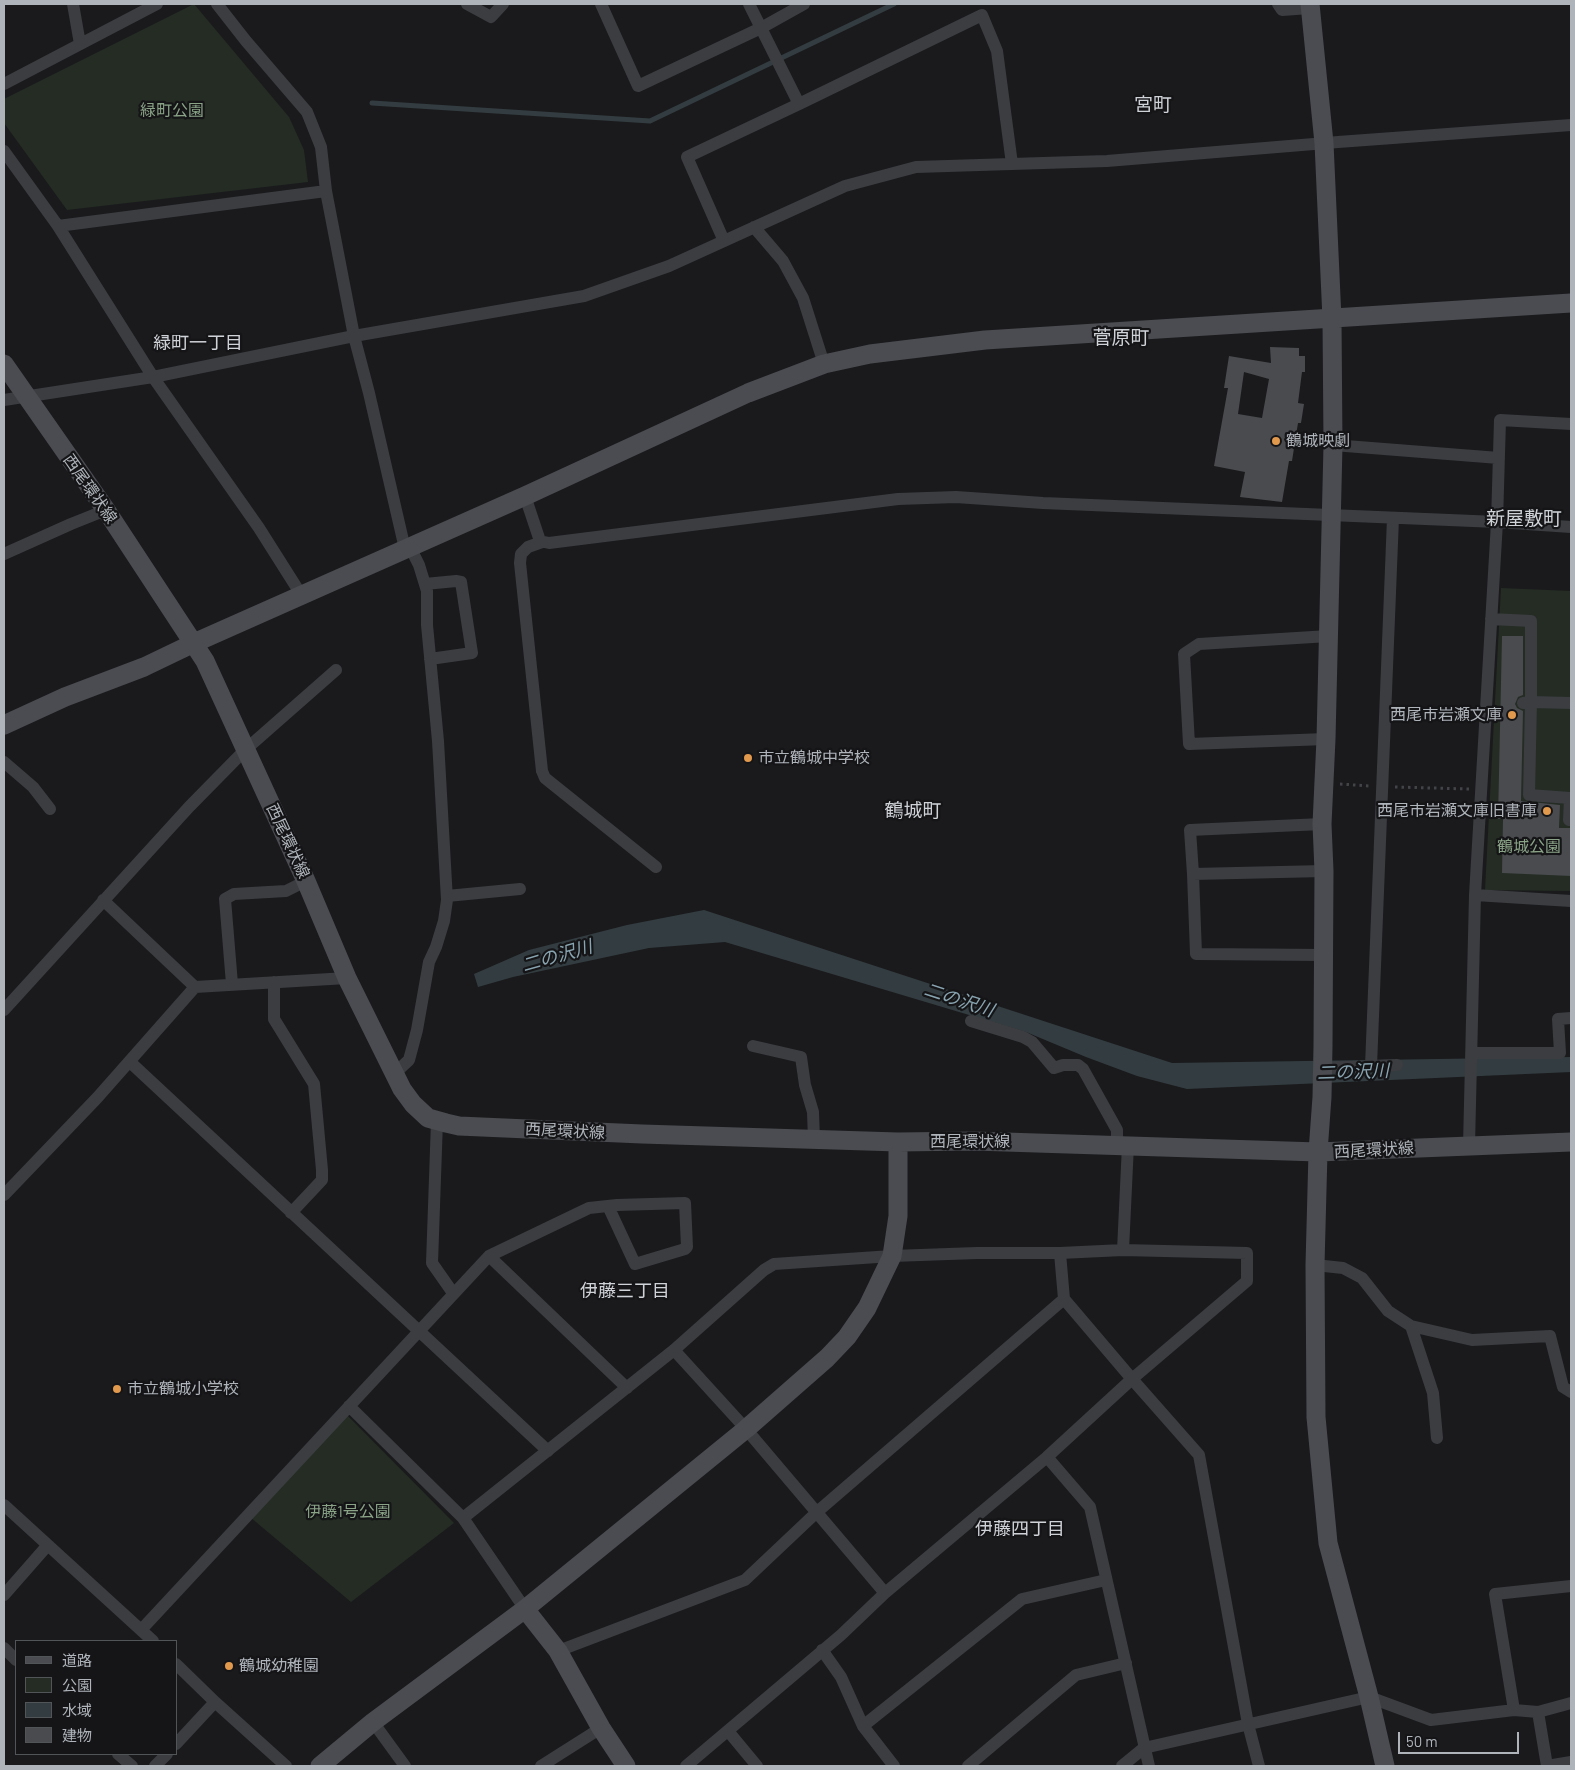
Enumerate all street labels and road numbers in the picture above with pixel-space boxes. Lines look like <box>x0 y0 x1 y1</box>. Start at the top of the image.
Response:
street label: 西尾環状線 <box>59 451 121 527</box>
street label: 西尾環状線 <box>262 801 314 881</box>
street label: 西尾環状線 <box>525 1119 605 1143</box>
street label: 西尾環状線 <box>930 1132 1010 1152</box>
street label: 西尾環状線 <box>1334 1138 1414 1162</box>

